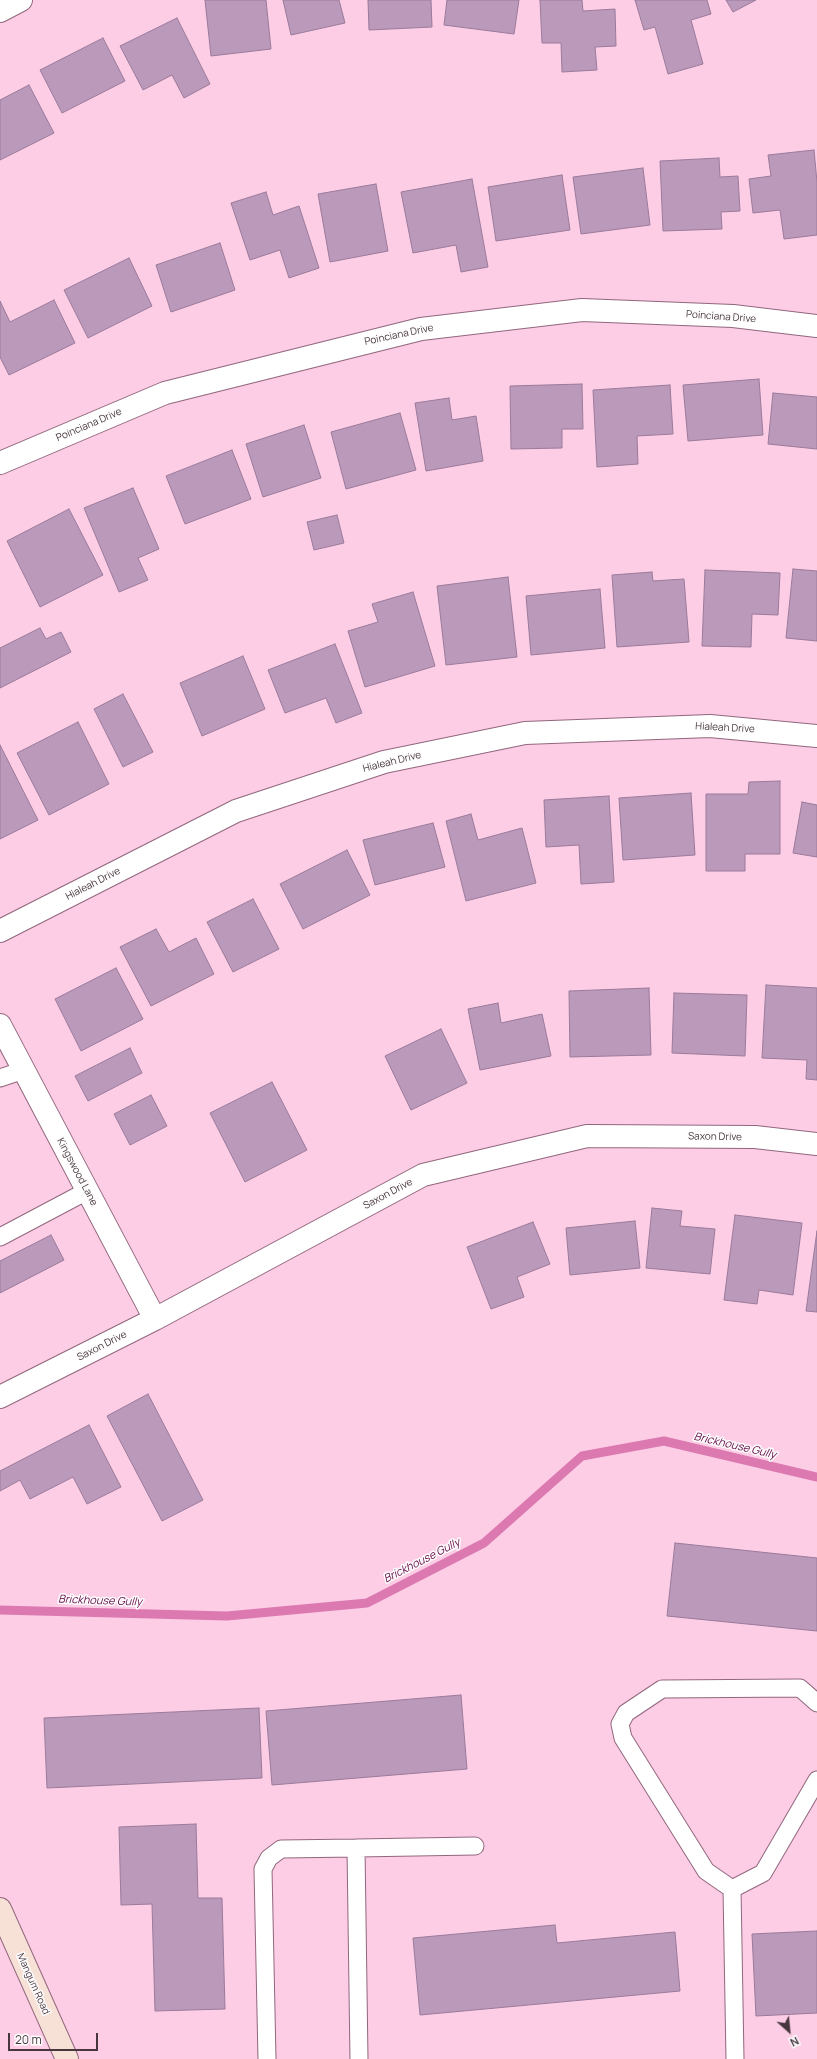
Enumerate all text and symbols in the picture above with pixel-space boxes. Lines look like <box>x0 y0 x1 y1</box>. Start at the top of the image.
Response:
street label: Poinciana Drive <box>686 309 756 325</box>
street label: Poinciana Drive <box>363 322 435 348</box>
street label: Poinciana Drive <box>54 406 124 444</box>
street label: Hialeah Drive <box>695 720 755 736</box>
street label: Hialeah Drive <box>362 749 422 775</box>
street label: Hialeah Drive <box>64 865 122 903</box>
street label: Saxon Drive <box>688 1131 742 1143</box>
street label: Kingswood Lane <box>54 1136 100 1208</box>
street label: Saxon Drive <box>361 1176 415 1212</box>
street label: Saxon Drive <box>75 1328 129 1364</box>
water label: Brickhouse Gully <box>693 1430 777 1462</box>
water label: Brickhouse Gully <box>382 1536 462 1586</box>
water label: Brickhouse Gully <box>58 1593 142 1609</box>
street label: Mangum Road <box>14 1951 52 2017</box>
north arrow <box>769 2011 809 2051</box>
scale bar <box>10 2025 100 2051</box>
text: 20 m <box>15 2031 42 2048</box>
text: N <box>788 2034 802 2051</box>

